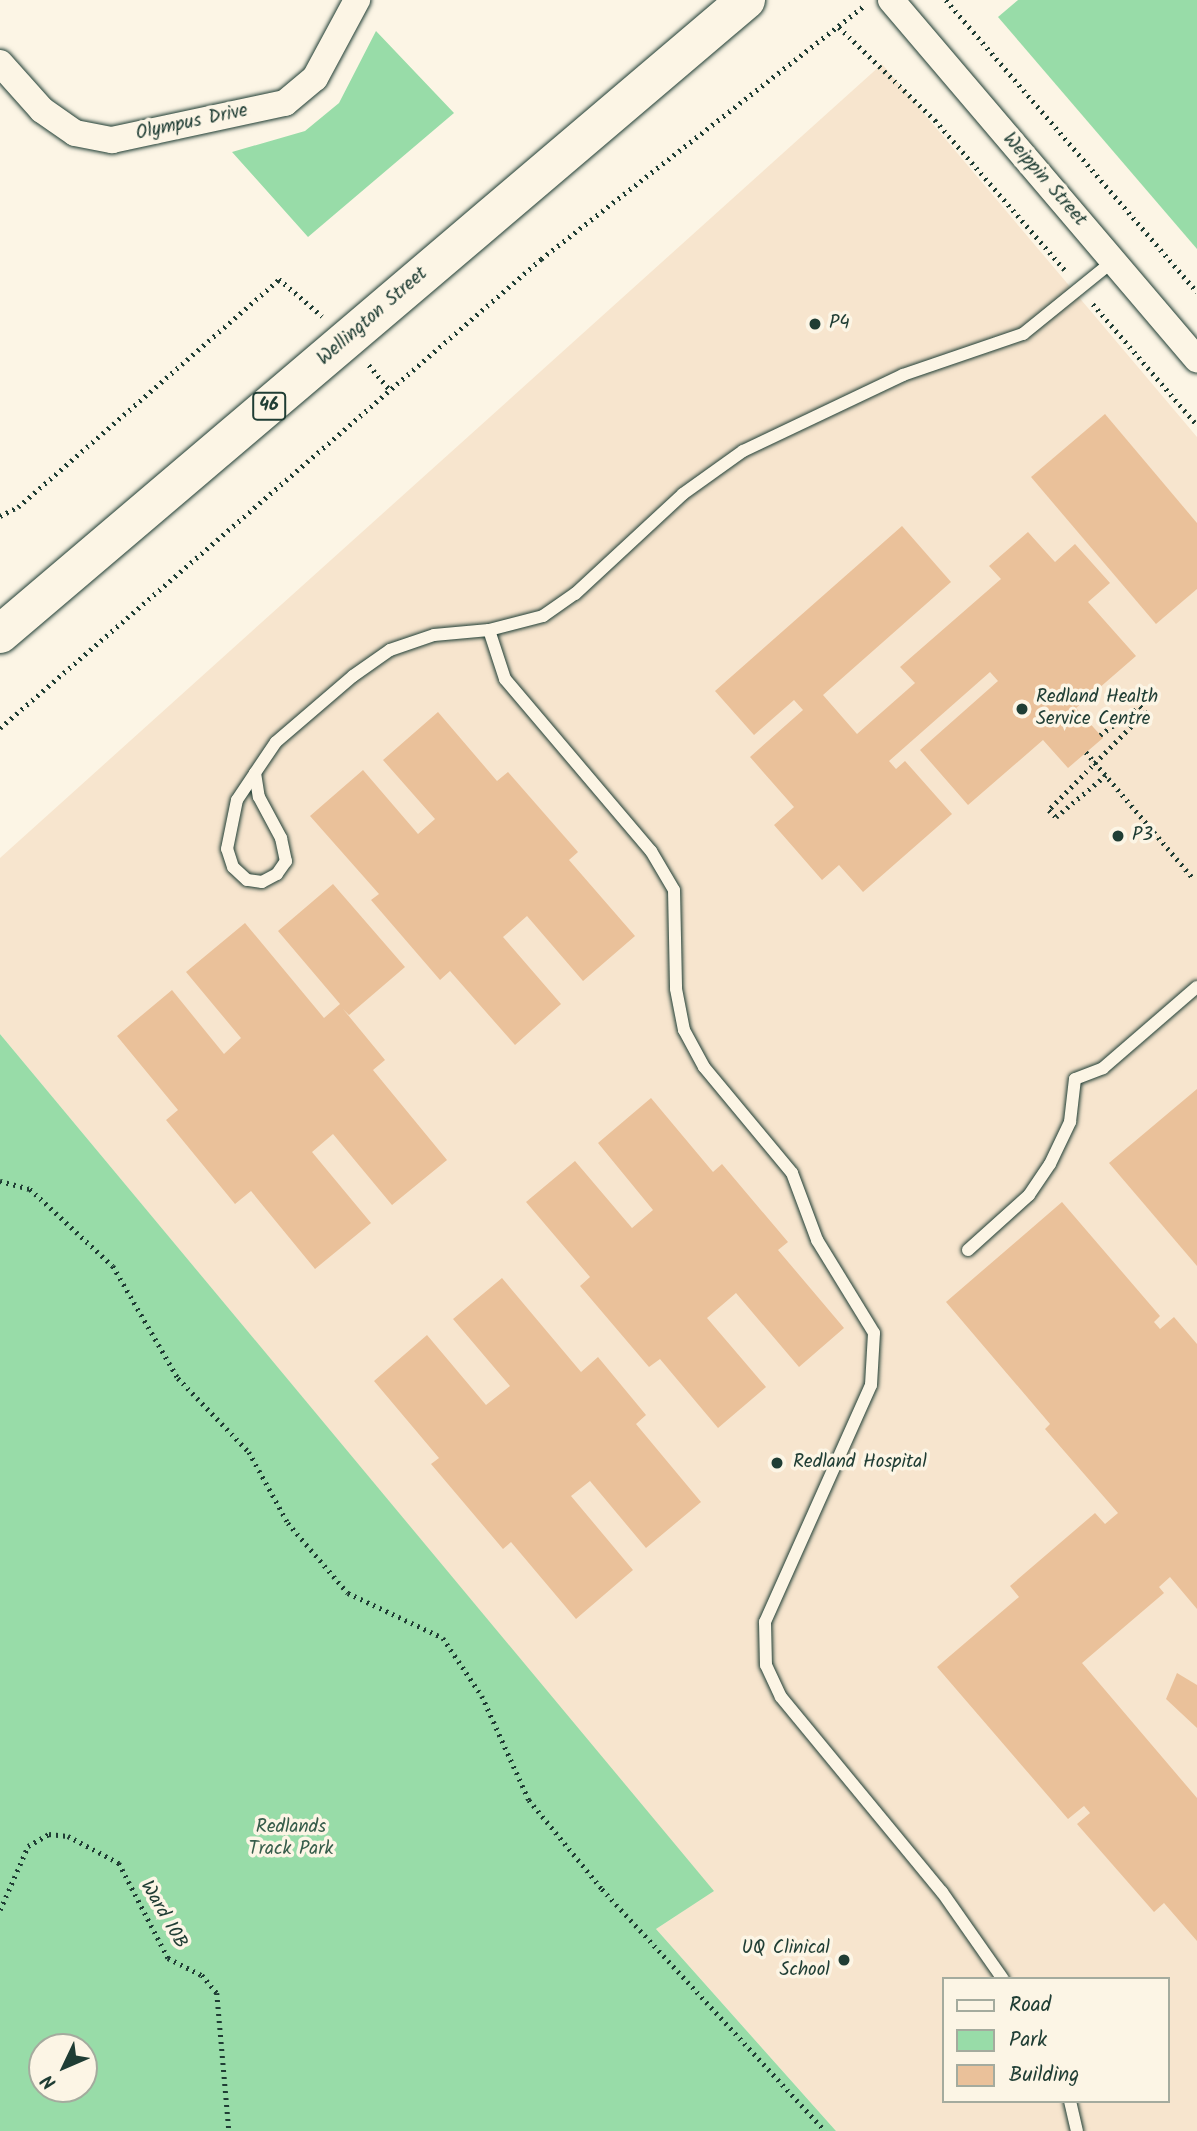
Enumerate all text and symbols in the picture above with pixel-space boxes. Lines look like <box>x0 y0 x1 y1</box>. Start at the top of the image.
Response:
street label: Olympus Drive <box>134 100 250 146</box>
street label: Weippin Street <box>997 129 1091 231</box>
street label: Wellington Street <box>313 263 433 371</box>
place label: P4 <box>829 313 850 335</box>
marker: P4 <box>807 316 823 332</box>
road number: 46 <box>252 392 286 420</box>
place label: Redland Health Service Centre <box>1036 687 1158 731</box>
marker: Redland Health Service Centre <box>1014 701 1030 717</box>
place label: P3 <box>1132 825 1153 847</box>
marker: P3 <box>1110 828 1126 844</box>
place label: Redland Hospital <box>793 1452 927 1474</box>
marker: Redland Hospital <box>767 1453 787 1473</box>
park label: Redlands Track Park <box>249 1817 333 1861</box>
street label: Ward 10B <box>134 1877 192 1953</box>
place label: UQ Clinical School <box>742 1938 830 1982</box>
marker: UQ Clinical School <box>836 1952 852 1968</box>
legend <box>942 1977 1169 2103</box>
text: Road <box>1009 1989 1051 2022</box>
text: Park <box>1009 2024 1047 2057</box>
north arrow <box>28 2033 98 2103</box>
text: Building <box>1009 2059 1079 2092</box>
text: N <box>34 2066 64 2096</box>

